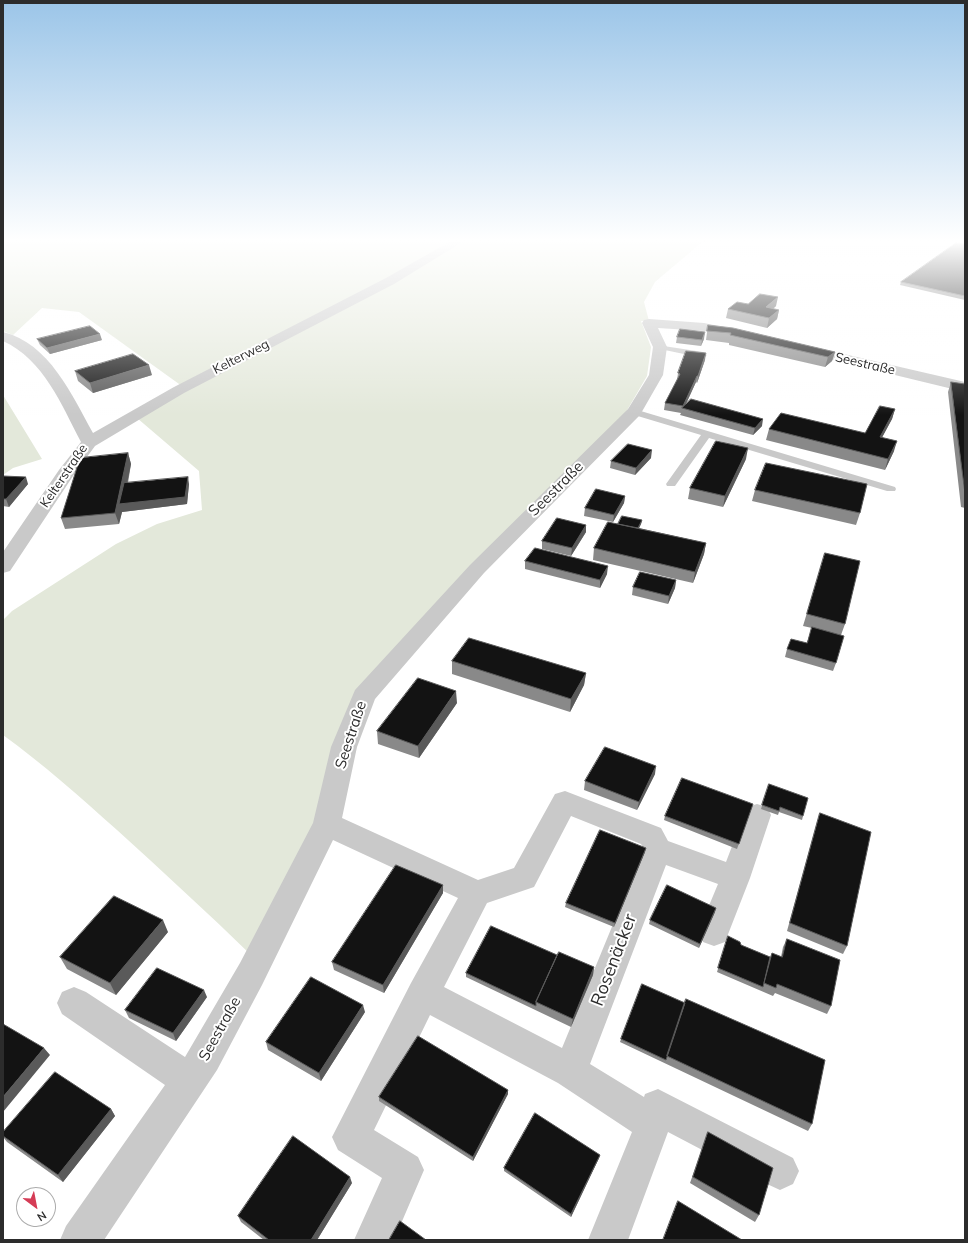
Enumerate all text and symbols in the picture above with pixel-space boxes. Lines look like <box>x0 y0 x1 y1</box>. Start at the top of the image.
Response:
street label: Kelterweg <box>210 336 272 378</box>
street label: Seestraße <box>834 350 896 378</box>
street label: Kelterstraße <box>37 441 91 511</box>
street label: Seestraße <box>525 458 587 520</box>
street label: Seestraße <box>332 699 370 771</box>
street label: Rosenäcker <box>587 911 641 1009</box>
street label: Seestraße <box>195 994 245 1064</box>
north arrow <box>16 1187 56 1227</box>
text: N <box>35 1208 49 1224</box>

